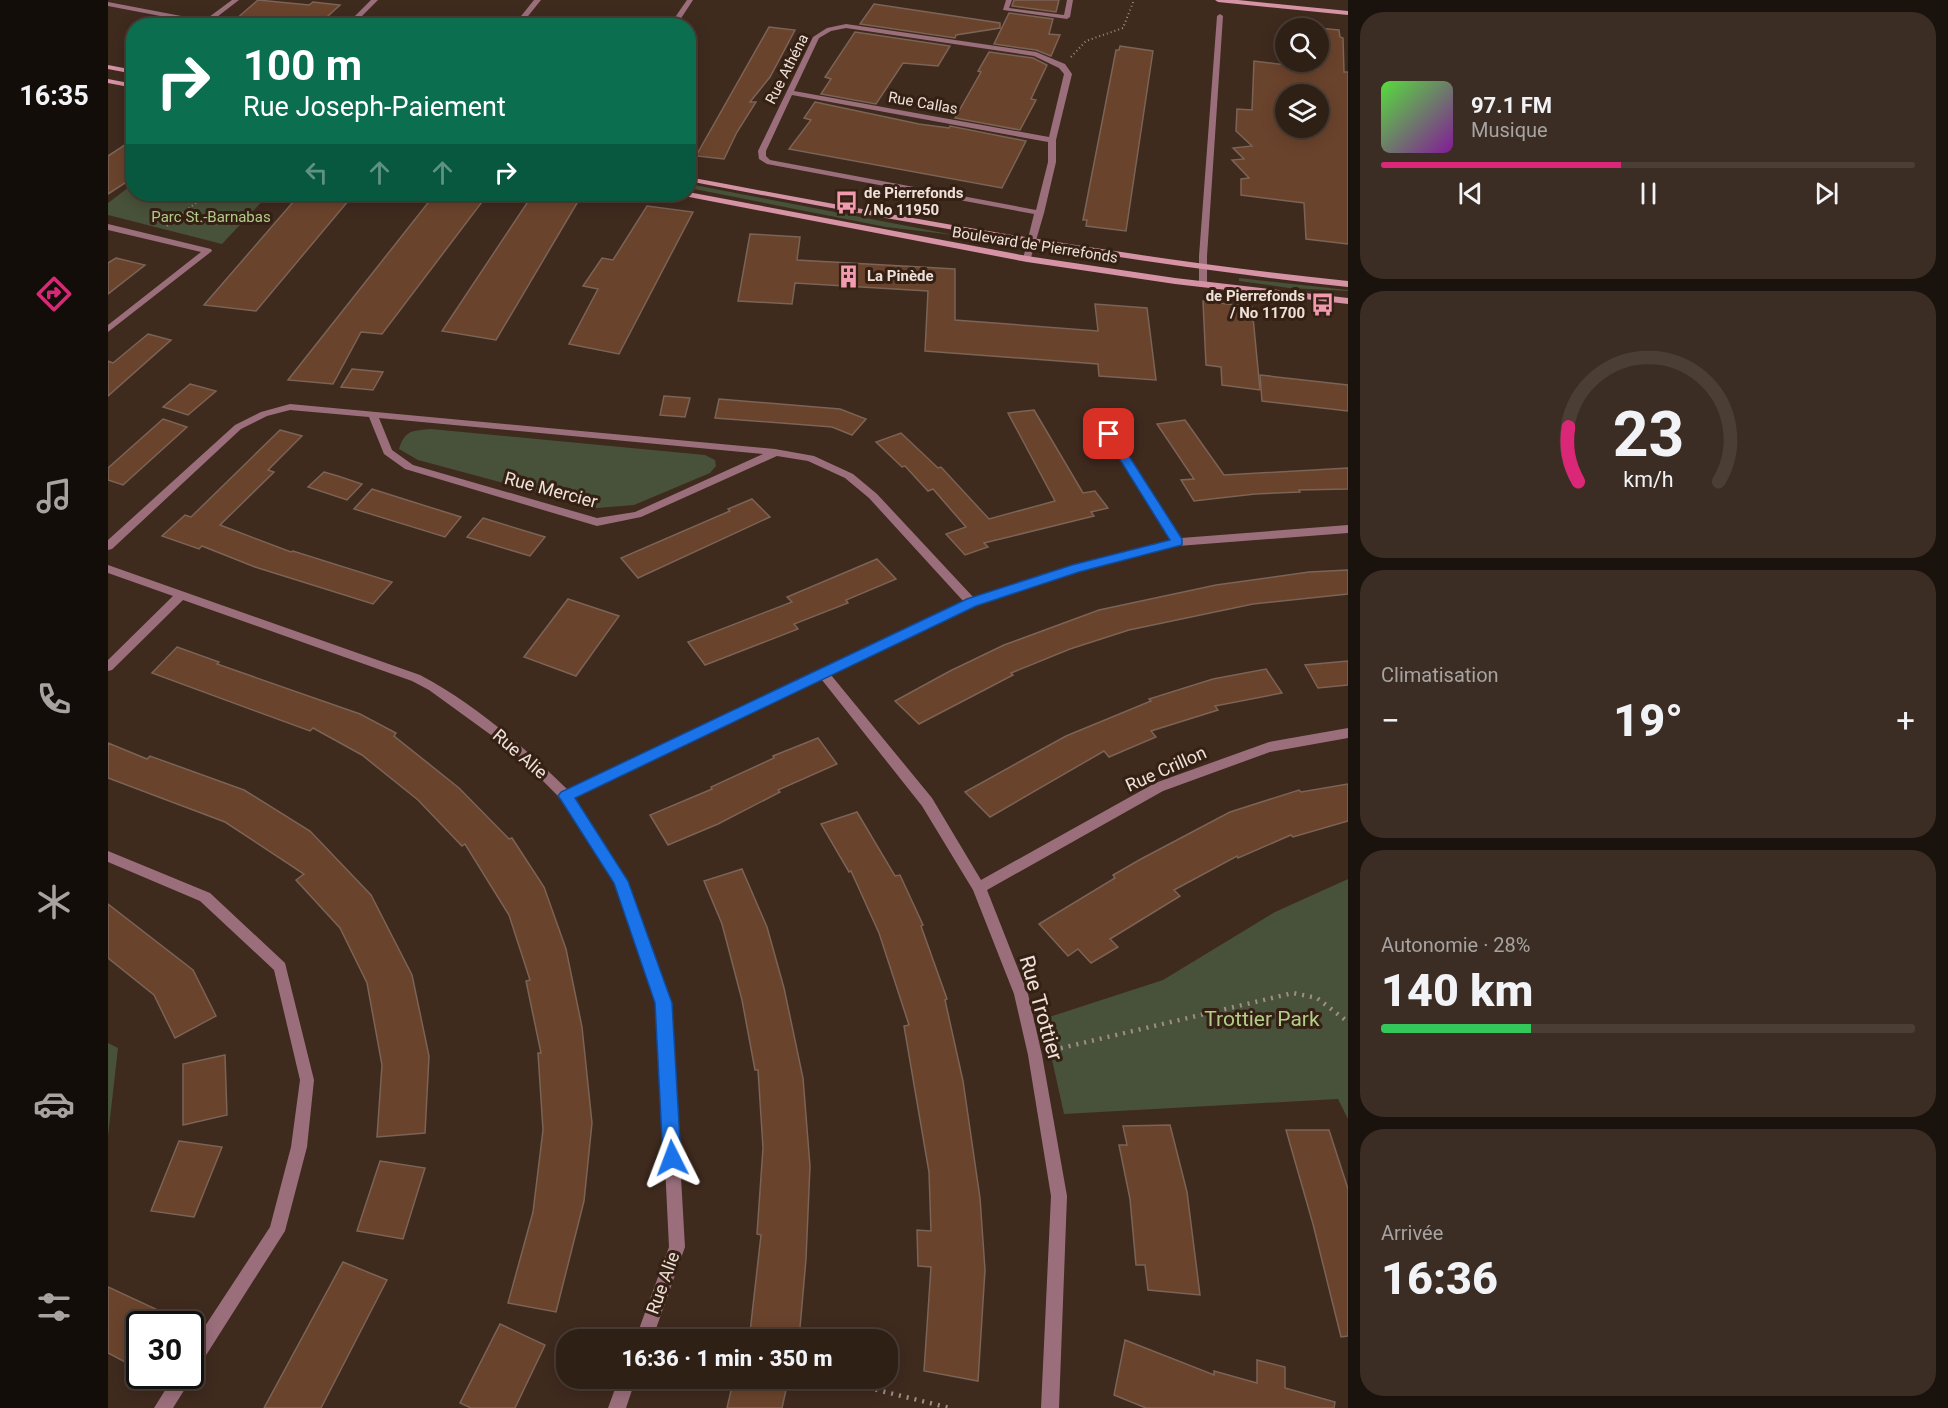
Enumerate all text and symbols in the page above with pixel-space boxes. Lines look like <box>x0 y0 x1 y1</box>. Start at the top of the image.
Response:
map controls <box>1275 18 1329 138</box>
button: search <box>1275 18 1329 72</box>
street label: Rue Athéna <box>762 31 812 107</box>
text: 100 m <box>243 41 362 90</box>
icon: right <box>144 42 222 120</box>
text: 16:35 <box>19 80 89 112</box>
button: layers <box>1275 84 1329 138</box>
street label: Rue Callas <box>887 88 959 118</box>
text: Rue Joseph-Paiement <box>243 91 506 123</box>
text: 97.1 FM <box>1471 93 1552 118</box>
text: Musique <box>1471 118 1548 142</box>
icon: left <box>300 156 333 189</box>
icon: ahead <box>363 156 396 189</box>
icon: ahead <box>426 156 459 189</box>
icon: right <box>489 156 522 189</box>
icon: previous <box>1454 177 1487 210</box>
icon: pause <box>1632 177 1665 210</box>
icon: next <box>1810 177 1843 210</box>
place label: de Pierrefonds / No 11950 <box>863 184 964 219</box>
bus stop icon: de Pierrefonds / No 11950 <box>833 189 859 215</box>
park label: Parc St.-Barnabas <box>151 208 271 226</box>
street label: Boulevard de Pierrefonds <box>951 223 1119 267</box>
building icon: La Pinède <box>836 263 862 289</box>
place label: La Pinède <box>867 267 934 285</box>
icon: directions <box>33 273 75 315</box>
place label: de Pierrefonds / No 11700 <box>1206 287 1305 322</box>
bus stop icon: de Pierrefonds / No 11700 <box>1310 292 1336 318</box>
text: 23 <box>1612 398 1684 471</box>
pin <box>1083 408 1134 459</box>
icon: arrive <box>1092 417 1125 450</box>
street label: Rue Mercier <box>502 467 600 512</box>
text: km/h <box>1623 467 1673 492</box>
icon: music <box>33 475 75 517</box>
text: Climatisation <box>1381 663 1499 687</box>
icon: phone <box>33 678 75 720</box>
text: 19° <box>1613 694 1683 747</box>
text: − <box>1381 701 1400 740</box>
text: + <box>1896 701 1915 740</box>
street label: Rue Alie <box>489 724 552 783</box>
street label: Rue Crillon <box>1122 741 1209 796</box>
icon: climate <box>33 881 75 923</box>
text: Autonomie · 28% <box>1381 933 1530 957</box>
street label: Rue Trottier <box>1015 953 1067 1063</box>
text: 140 km <box>1381 964 1533 1017</box>
park label: Trottier Park <box>1204 1007 1320 1031</box>
icon: car <box>33 1083 75 1125</box>
position arrow <box>640 1126 704 1190</box>
text: Arrivée <box>1381 1221 1443 1245</box>
street label: Rue Alie <box>642 1249 684 1317</box>
text: 16:36 <box>1381 1252 1498 1305</box>
icon: filters <box>33 1286 75 1328</box>
speed limit sign: 30 <box>126 1311 204 1389</box>
text: 16:36 · 1 min · 350 m <box>622 1346 832 1371</box>

